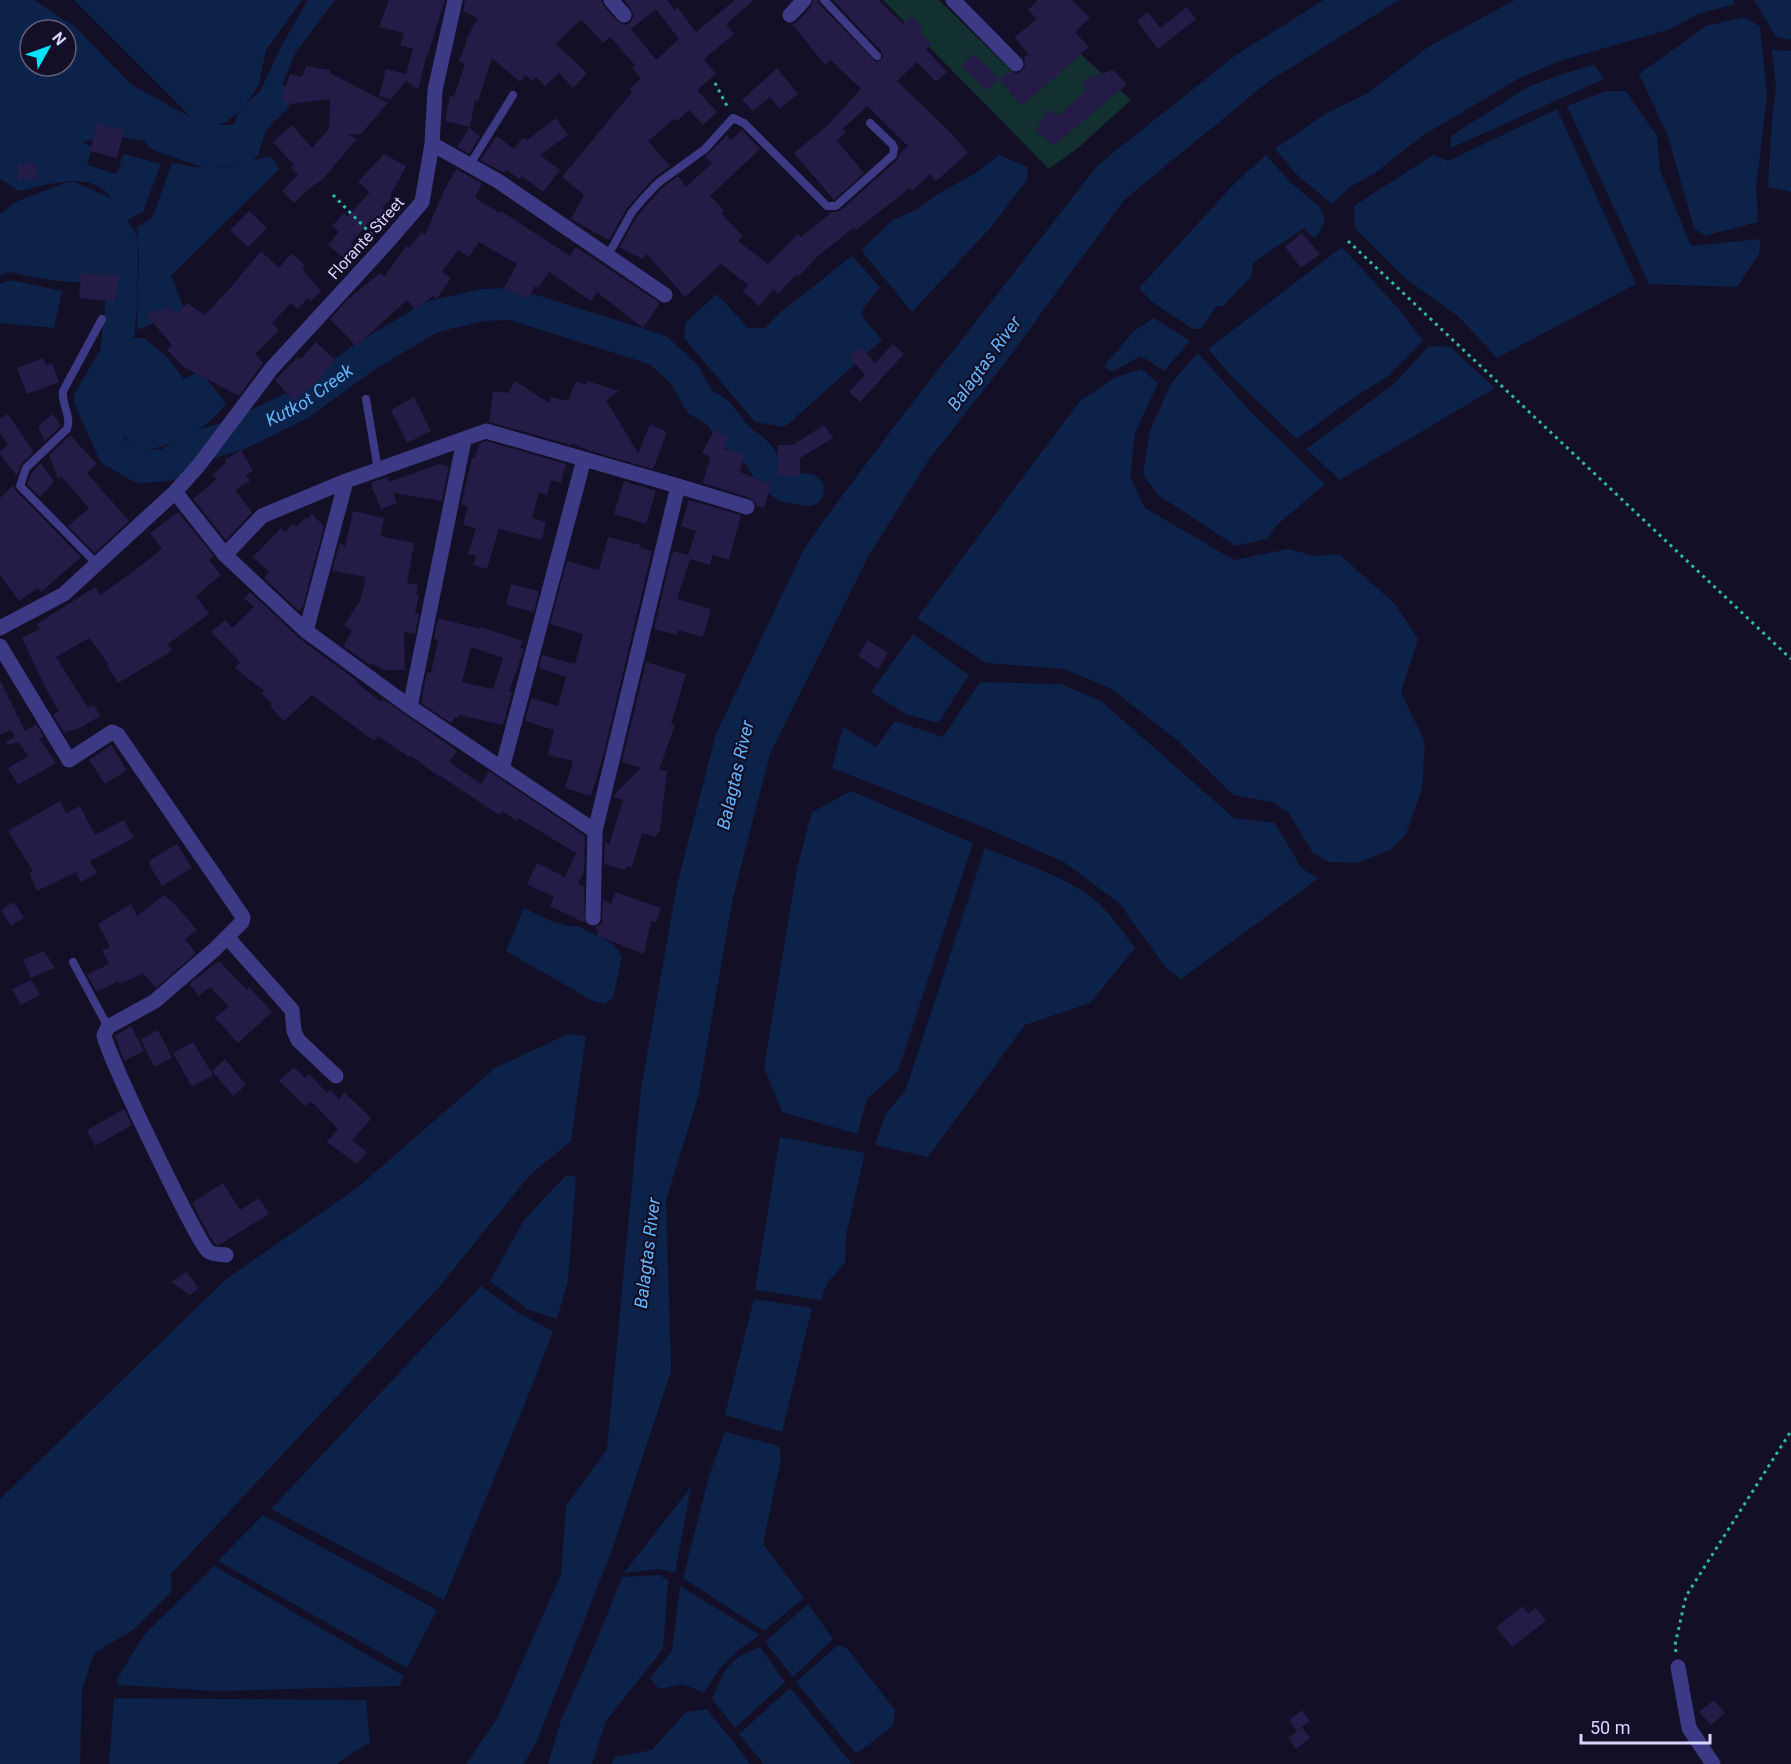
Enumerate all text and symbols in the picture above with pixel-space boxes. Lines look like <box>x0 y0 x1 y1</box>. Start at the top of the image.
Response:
north arrow <box>18 18 78 78</box>
text: N <box>48 28 70 49</box>
street label: Florante Street <box>324 193 408 283</box>
water label: Balagtas River <box>943 311 1026 414</box>
water label: Kutkot Creek <box>262 358 357 430</box>
water label: Balagtas River <box>712 717 758 831</box>
water label: Balagtas River <box>630 1196 664 1309</box>
scale bar <box>1581 1707 1710 1745</box>
text: 50 m <box>1590 1717 1630 1738</box>

